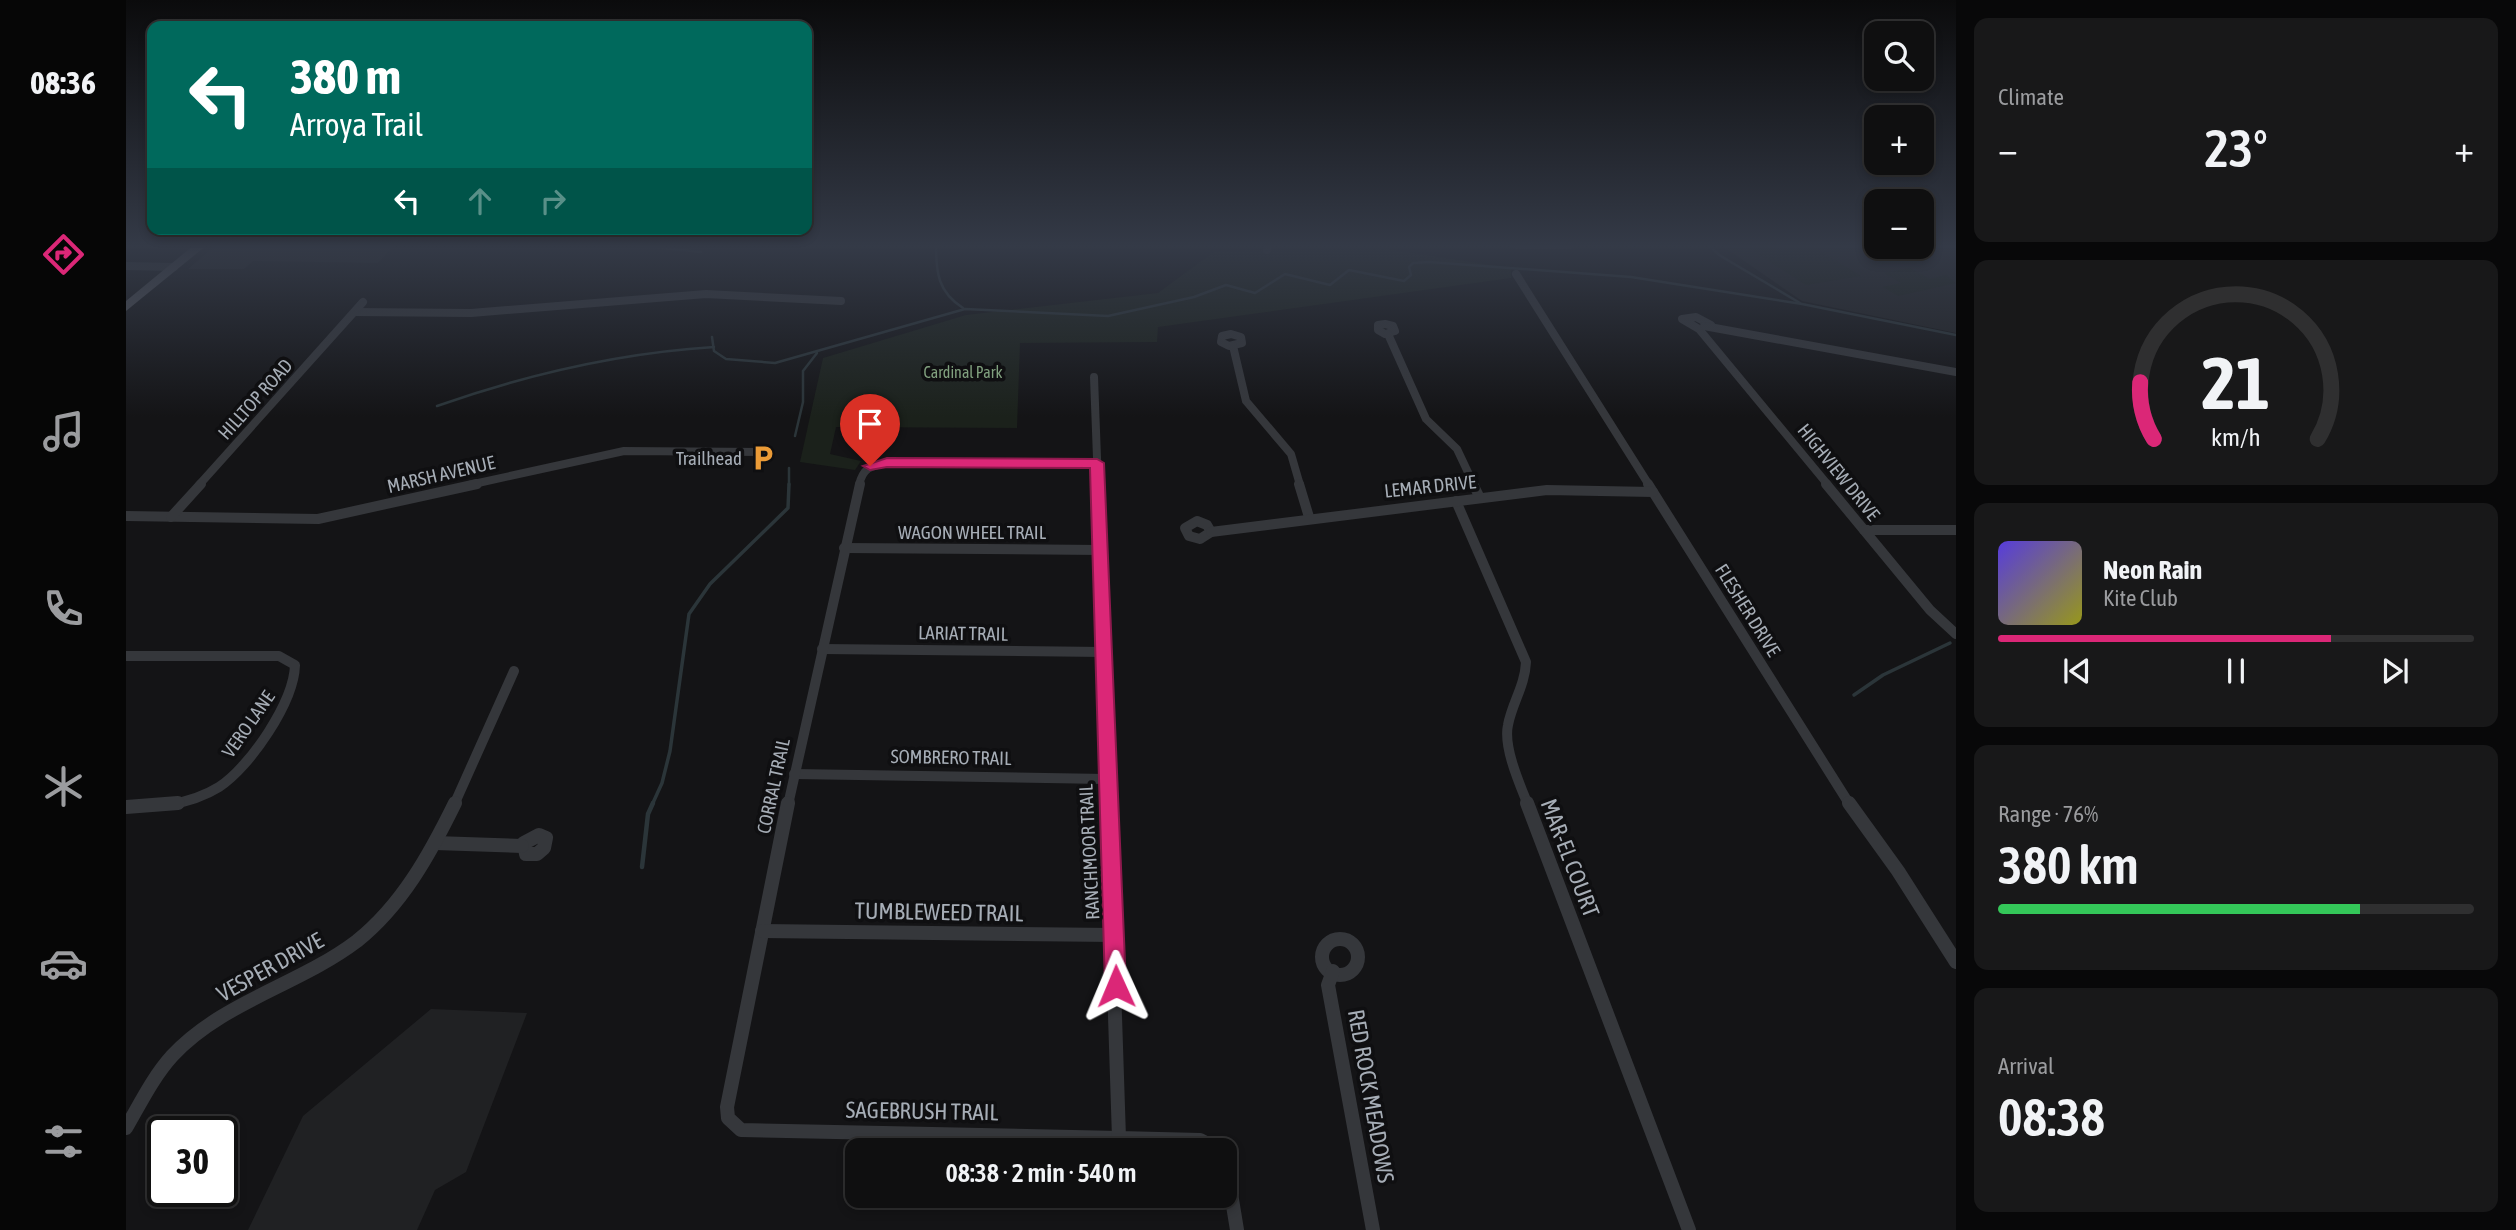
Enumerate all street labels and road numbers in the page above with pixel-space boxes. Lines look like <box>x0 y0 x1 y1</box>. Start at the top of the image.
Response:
street label: HILLTOP ROAD <box>213 354 297 444</box>
street label: HIGHVIEW DRIVE <box>1793 419 1885 525</box>
street label: MARSH AVENUE <box>385 451 497 497</box>
street label: LEMAR DRIVE <box>1383 470 1477 502</box>
street label: WAGON WHEEL TRAIL <box>898 521 1047 543</box>
street label: FLESHER DRIVE <box>1711 560 1785 660</box>
street label: LARIAT TRAIL <box>918 621 1009 645</box>
street label: VERO LANE <box>217 686 279 762</box>
street label: CORRAL TRAIL <box>752 736 794 836</box>
street label: SOMBRERO TRAIL <box>890 745 1012 769</box>
street label: RANCHMOOR TRAIL <box>1074 783 1104 920</box>
street label: MAR-EL COURT <box>1536 795 1604 921</box>
street label: TUMBLEWEED TRAIL <box>854 898 1024 926</box>
street label: VESPER DRIVE <box>212 927 328 1007</box>
street label: RED ROCK MEADOWS <box>1343 1007 1399 1185</box>
street label: SAGEBRUSH TRAIL <box>845 1097 999 1125</box>

